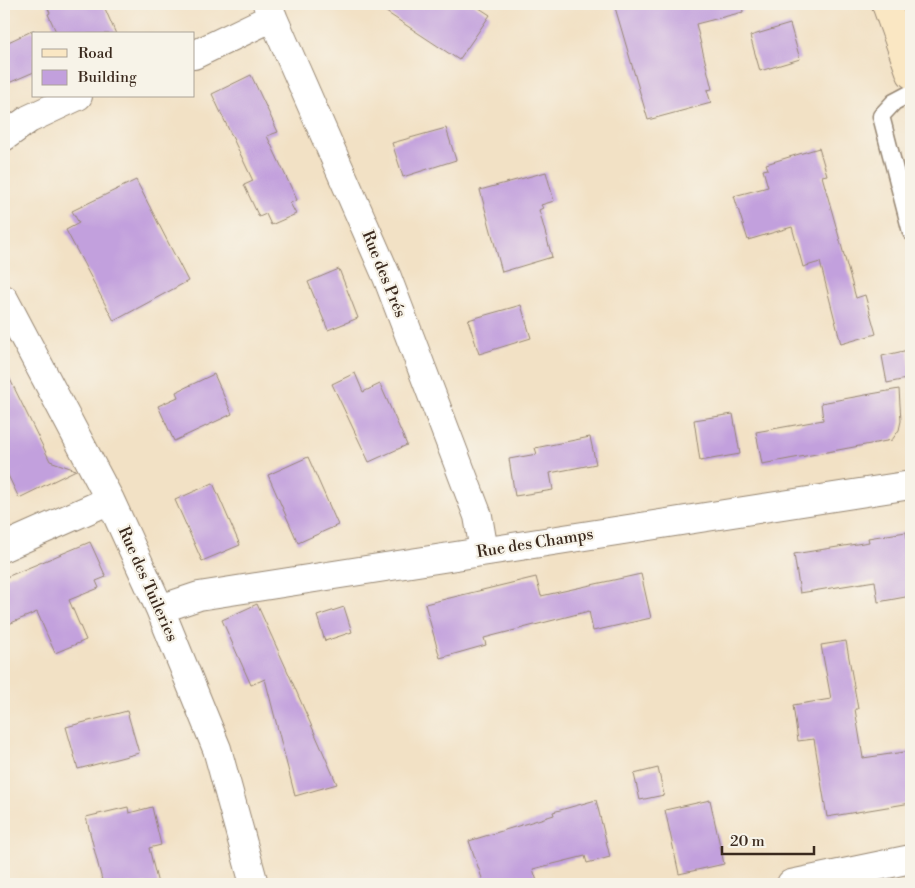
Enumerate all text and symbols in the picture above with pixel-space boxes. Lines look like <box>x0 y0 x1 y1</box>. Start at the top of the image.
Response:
legend <box>32 32 195 98</box>
text: Road <box>78 44 113 63</box>
text: Building <box>77 68 137 87</box>
street label: Rue des Prés <box>358 228 410 320</box>
street label: Rue des Tuileries <box>114 523 182 645</box>
street label: Rue des Champs <box>475 524 595 562</box>
scale bar <box>722 823 815 855</box>
text: 20 m <box>730 832 765 851</box>

